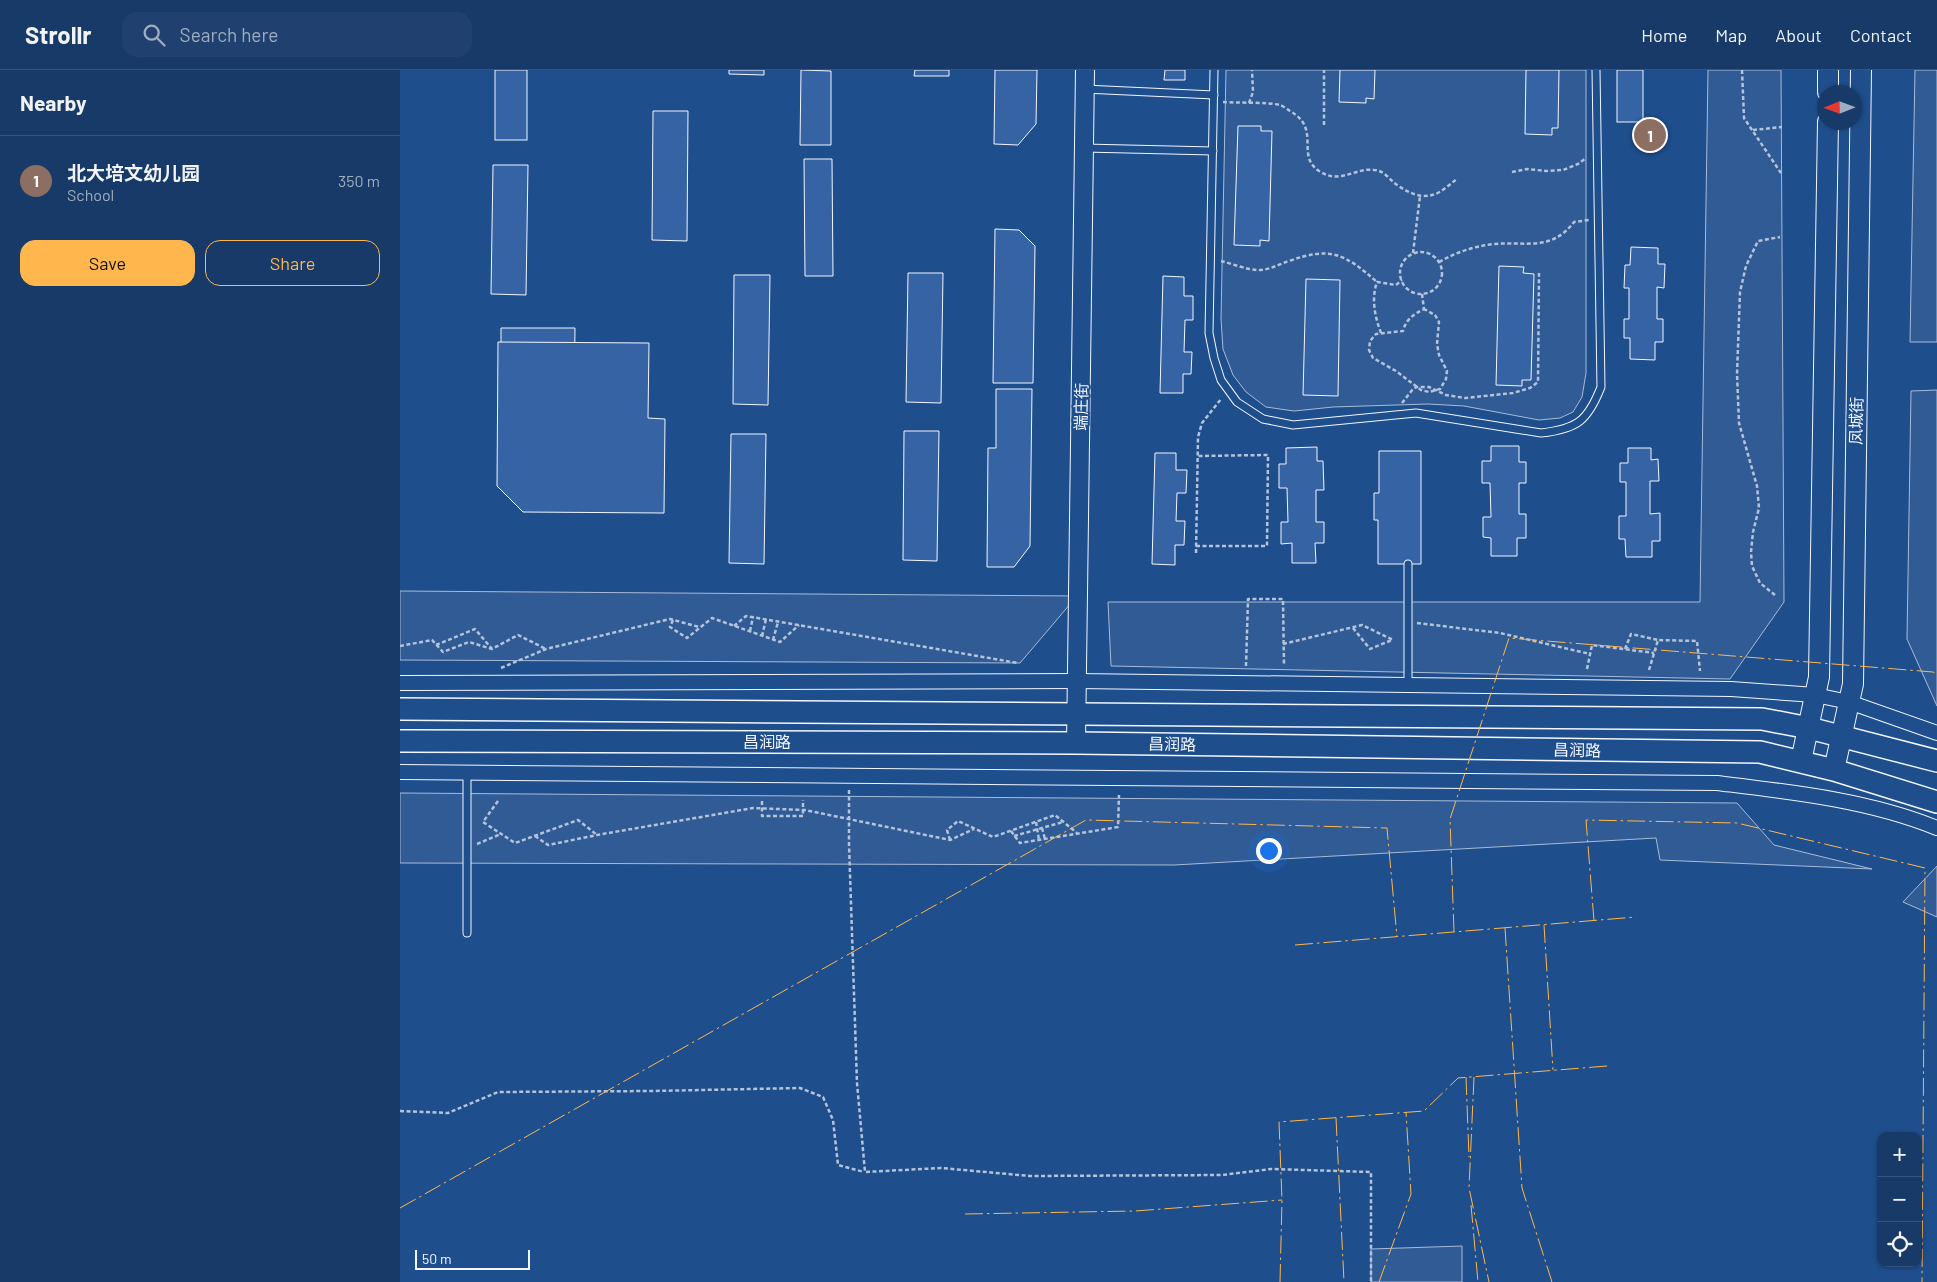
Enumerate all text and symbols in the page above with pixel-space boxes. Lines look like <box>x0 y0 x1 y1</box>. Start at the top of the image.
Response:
search box <box>122 12 472 57</box>
text: Strollr <box>25 20 92 49</box>
icon: search <box>140 21 168 49</box>
text: Search here <box>180 23 278 46</box>
text: Home <box>1641 24 1687 46</box>
text: Map <box>1715 24 1747 46</box>
text: About <box>1775 24 1822 46</box>
text: Contact <box>1850 24 1912 46</box>
north arrow <box>1817 85 1862 130</box>
text: Nearby <box>20 90 86 115</box>
pin: 1 <box>1634 116 1666 154</box>
text: 北大培文幼儿园 <box>67 161 200 184</box>
text: 1 <box>33 171 39 190</box>
text: 350 m <box>338 171 380 190</box>
text: School <box>67 185 114 204</box>
button: Save <box>20 240 195 286</box>
button: Share <box>205 240 380 286</box>
street label: 端庄街 <box>1071 383 1090 431</box>
street label: 凤城街 <box>1846 397 1865 445</box>
street label: 昌润路 <box>743 732 791 751</box>
street label: 昌润路 <box>1148 734 1196 753</box>
street label: 昌润路 <box>1553 740 1601 759</box>
your location <box>1256 838 1282 864</box>
map controls <box>1877 1132 1922 1267</box>
button: + <box>1877 1132 1922 1177</box>
button: − <box>1877 1177 1922 1222</box>
button: locate <box>1877 1222 1922 1267</box>
scale bar <box>415 1247 530 1270</box>
text: 50 m <box>422 1250 451 1267</box>

